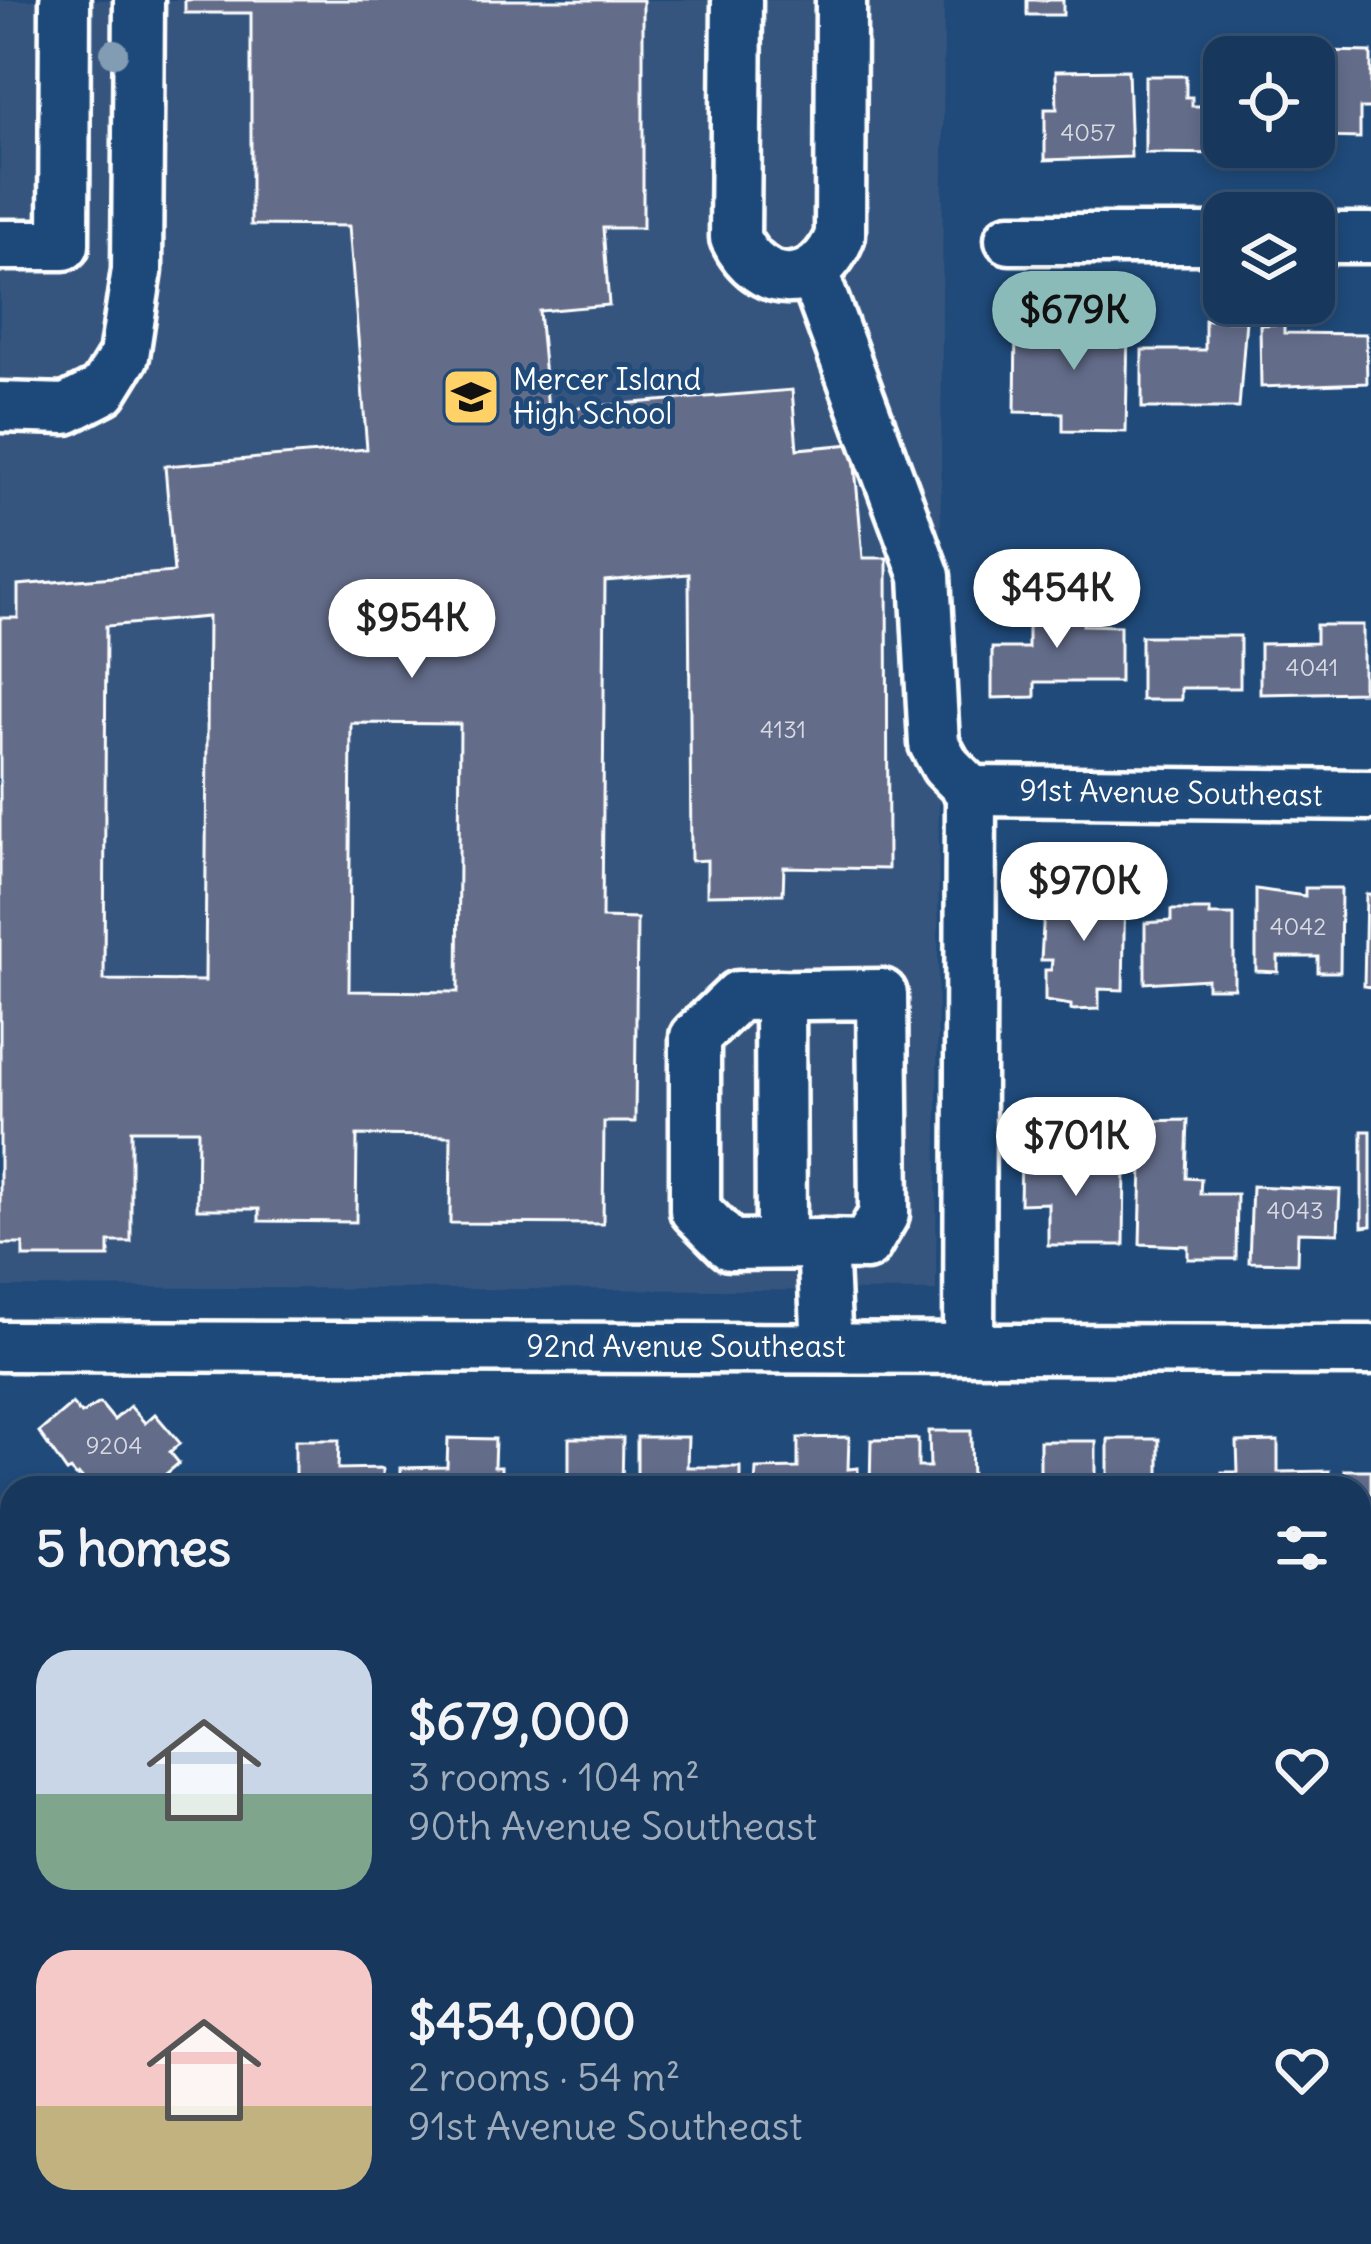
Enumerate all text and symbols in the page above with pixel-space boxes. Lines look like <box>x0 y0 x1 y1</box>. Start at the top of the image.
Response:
map controls <box>1203 36 1335 324</box>
button: locate <box>1203 36 1335 168</box>
house number: 4057 <box>1060 117 1116 147</box>
button: layers <box>1203 192 1335 324</box>
pin: $679K <box>990 271 1158 373</box>
text: $679K <box>1019 285 1129 334</box>
place label: Mercer Island High School <box>513 360 701 432</box>
school or university icon: Mercer Island High School <box>440 366 502 428</box>
pin: $454K <box>973 549 1141 651</box>
text: $454K <box>1000 563 1114 612</box>
pin: $954K <box>328 579 496 681</box>
text: $954K <box>355 593 469 642</box>
house number: 4041 <box>1286 652 1338 682</box>
house number: 4131 <box>760 714 806 744</box>
street label: 91st Avenue Southeast <box>1019 770 1323 814</box>
pin: $970K <box>1000 842 1168 944</box>
text: $970K <box>1028 856 1140 905</box>
house number: 4042 <box>1270 911 1326 941</box>
pin: $701K <box>992 1097 1160 1199</box>
text: $701K <box>1023 1111 1129 1160</box>
house number: 4043 <box>1266 1195 1324 1225</box>
street label: 92nd Avenue Southeast <box>526 1327 846 1365</box>
house number: 9204 <box>86 1430 142 1460</box>
icon: filters <box>1269 1515 1335 1581</box>
text: 5 homes <box>36 1516 231 1580</box>
text: $679,000 <box>408 1689 630 1753</box>
icon: home <box>132 1698 276 1842</box>
icon: heart <box>1269 1737 1335 1803</box>
text: 3 rooms · 104 m² <box>408 1753 700 1802</box>
text: 90th Avenue Southeast <box>408 1802 817 1851</box>
text: $454,000 <box>408 1989 636 2053</box>
icon: home <box>132 1998 276 2142</box>
icon: heart <box>1269 2037 1335 2103</box>
text: 2 rooms · 54 m² <box>408 2053 680 2102</box>
text: 91st Avenue Southeast <box>408 2102 802 2151</box>

